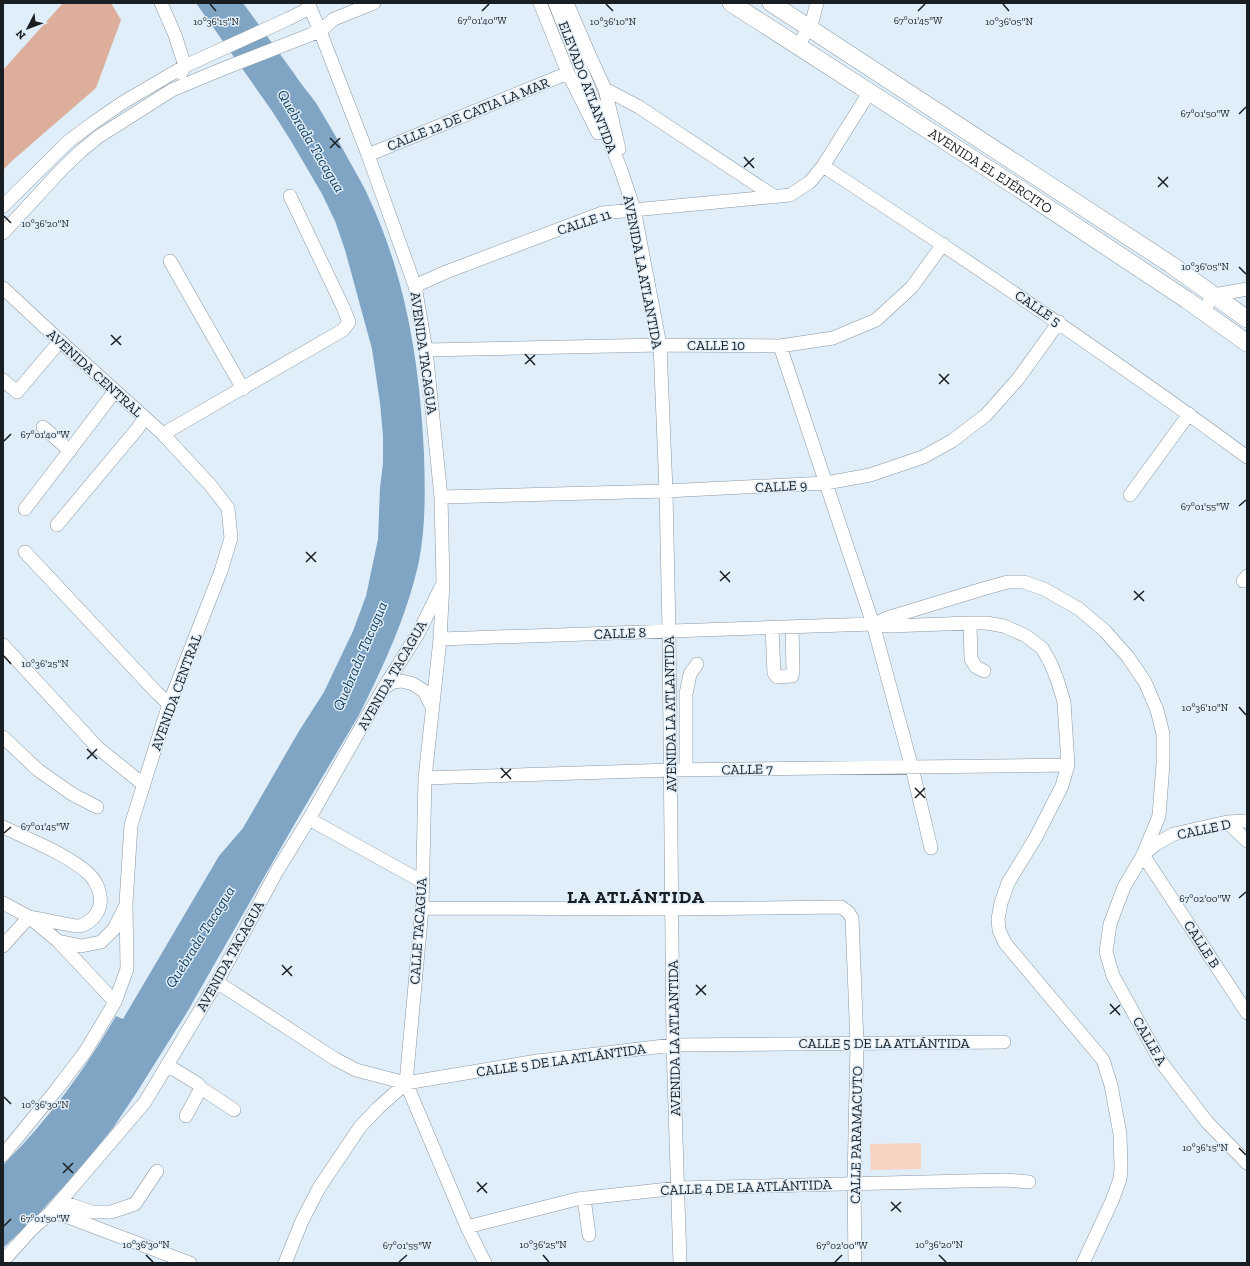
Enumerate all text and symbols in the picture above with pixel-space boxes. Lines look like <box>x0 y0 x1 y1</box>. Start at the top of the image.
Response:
north arrow <box>8 8 48 48</box>
text: 67°01'40"W <box>457 15 507 27</box>
text: 67°01'45"W <box>894 15 943 27</box>
text: 10°36'15"N <box>193 16 239 28</box>
text: 10°36'10"N <box>590 16 637 28</box>
text: 10°36'05"N <box>985 16 1033 28</box>
street label: ELEVADO ATLANTIDA <box>555 19 621 156</box>
text: N <box>13 26 29 42</box>
street label: CALLE 12 DE CATIA LA MAR <box>385 74 552 155</box>
water label: Quebrada Tacagua <box>273 86 349 196</box>
text: 67°01'50"W <box>1180 108 1230 120</box>
street label: AVENIDA EL EJÉRCITO <box>925 125 1055 217</box>
street label: AVENIDA LA ATLANTIDA <box>619 194 666 351</box>
street label: CALLE 11 <box>555 206 614 239</box>
text: 10°36'20"N <box>21 218 69 230</box>
text: 10°36'05"N <box>1181 261 1229 273</box>
street label: CALLE 5 <box>1011 287 1064 330</box>
street label: AVENIDA TACAGUA <box>406 291 441 416</box>
street label: AVENIDA CENTRAL <box>43 326 146 421</box>
street label: CALLE 10 <box>687 337 745 354</box>
text: 67°01'40"W <box>20 429 70 441</box>
street label: CALLE 9 <box>754 477 808 496</box>
text: 67°01'55"W <box>1181 501 1230 513</box>
water label: Quebrada Tacagua <box>329 599 391 713</box>
street label: AVENIDA TACAGUA <box>354 617 431 733</box>
street label: CALLE 8 <box>594 624 646 643</box>
street label: AVENIDA CENTRAL <box>147 631 206 753</box>
street label: AVENIDA LA ATLANTIDA <box>661 635 680 792</box>
text: 10°36'25"N <box>21 658 69 670</box>
text: 10°36'10"N <box>1182 702 1229 714</box>
street label: CALLE 7 <box>721 761 773 778</box>
street label: CALLE D <box>1176 815 1233 843</box>
text: 67°01'45"W <box>21 821 70 833</box>
street label: CALLE TACAGUA <box>406 876 431 985</box>
water label: Quebrada Tacagua <box>161 883 239 991</box>
district label: LA ATLÁNTIDA <box>567 886 705 908</box>
text: 67°02'00"W <box>1179 893 1231 905</box>
street label: AVENIDA TACAGUA <box>193 897 268 1015</box>
street label: CALLE B <box>1180 917 1223 971</box>
street label: AVENIDA LA ATLANTIDA <box>665 959 684 1116</box>
street label: CALLE A <box>1129 1014 1171 1069</box>
street label: CALLE 5 DE LA ATLÁNTIDA <box>799 1035 970 1052</box>
street label: CALLE 5 DE LA ATLÁNTIDA <box>475 1040 648 1081</box>
street label: CALLE PARAMACUTO <box>847 1066 866 1204</box>
text: 10°36'30"N <box>21 1099 69 1111</box>
text: 10°36'15"N <box>1182 1142 1228 1154</box>
street label: CALLE 4 DE LA ATLÁNTIDA <box>660 1176 833 1199</box>
text: 67°01'50"W <box>20 1213 70 1225</box>
text: 10°36'30"N <box>122 1239 170 1251</box>
text: 10°36'25"N <box>519 1239 567 1251</box>
text: 10°36'20"N <box>915 1239 963 1251</box>
text: 67°01'55"W <box>383 1240 432 1252</box>
text: 67°02'00"W <box>816 1240 868 1252</box>

